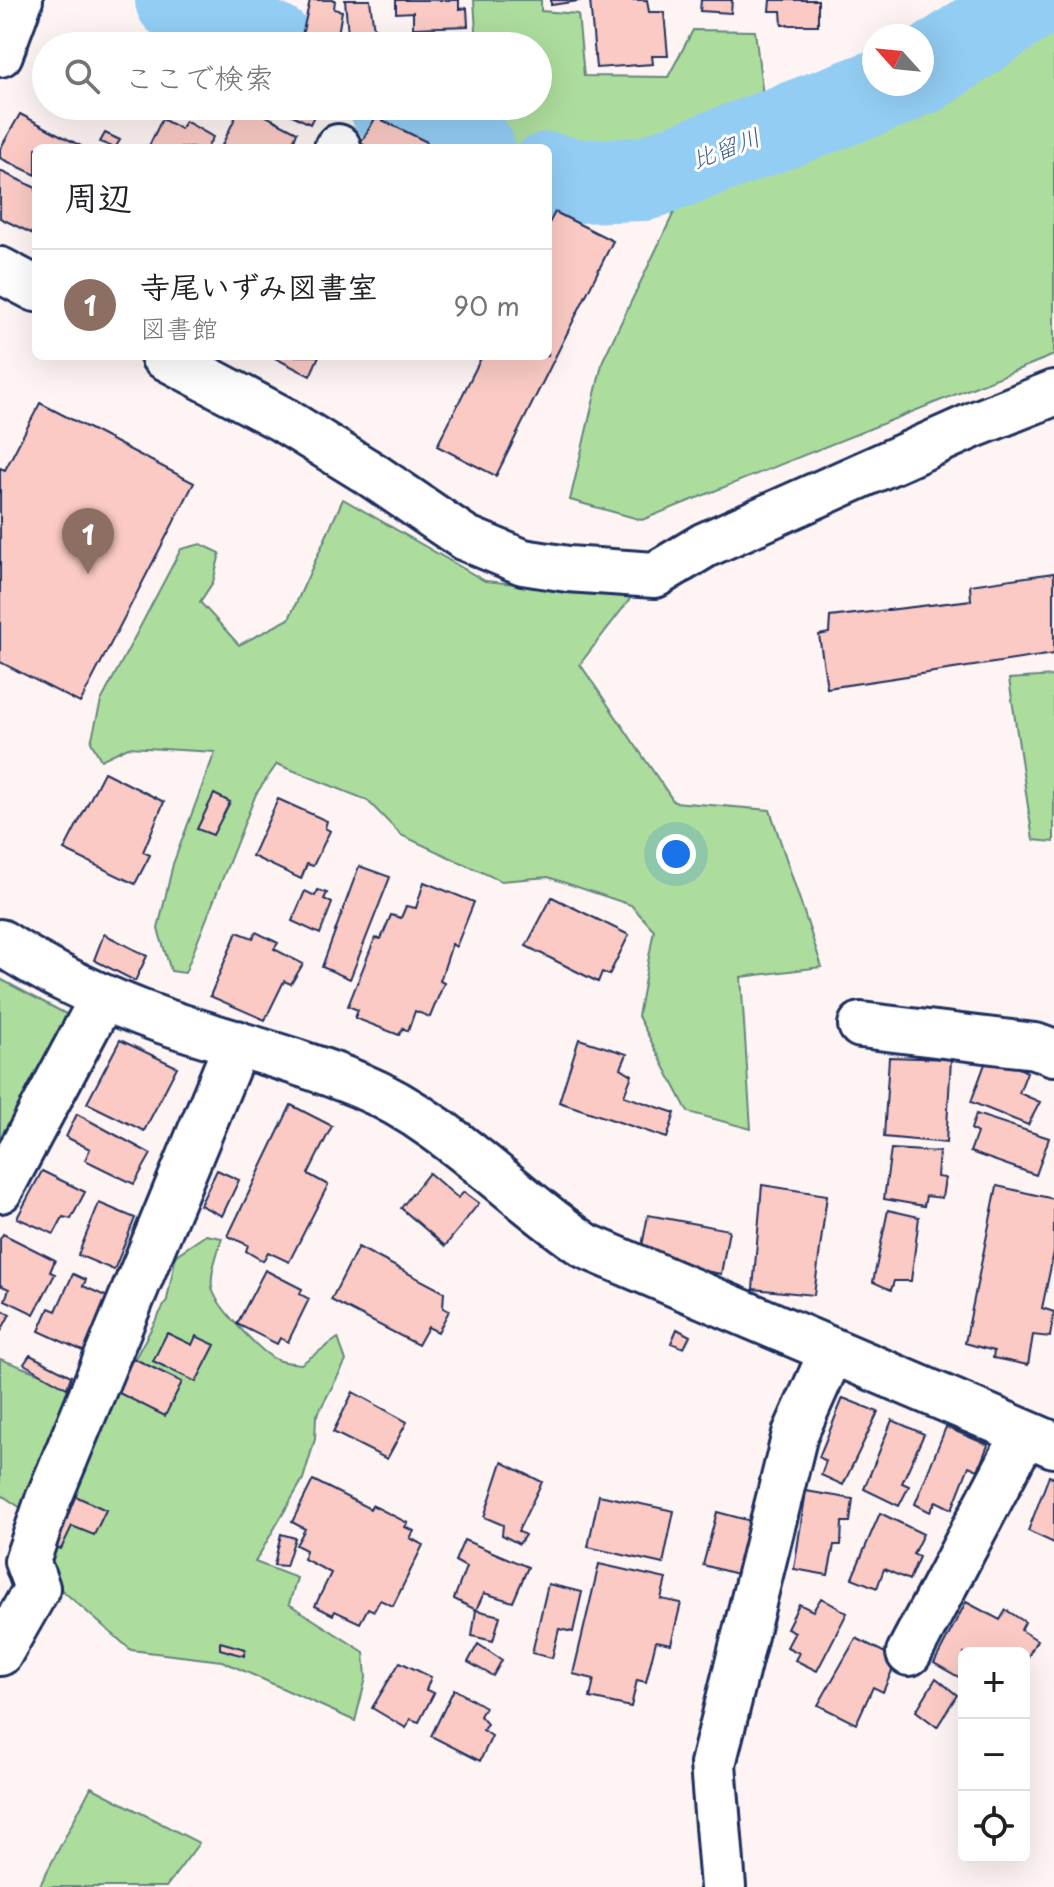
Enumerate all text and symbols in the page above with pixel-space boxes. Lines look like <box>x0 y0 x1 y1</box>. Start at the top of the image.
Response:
north arrow <box>862 24 934 96</box>
search box <box>32 32 552 120</box>
icon: search <box>60 54 104 98</box>
text: ここで検索 <box>124 54 274 99</box>
water label: 比留川 <box>685 117 765 177</box>
text: 周辺 <box>64 170 132 222</box>
text: 寺尾いずみ図書室 <box>140 263 378 308</box>
text: 1 <box>84 286 96 325</box>
text: 90 m <box>453 286 520 325</box>
text: 図書館 <box>140 308 218 347</box>
pin: 1 <box>62 508 114 574</box>
your location <box>656 834 696 874</box>
map controls <box>958 1647 1030 1863</box>
button: + <box>958 1647 1030 1719</box>
button: − <box>958 1719 1030 1791</box>
button: locate <box>958 1791 1030 1863</box>

